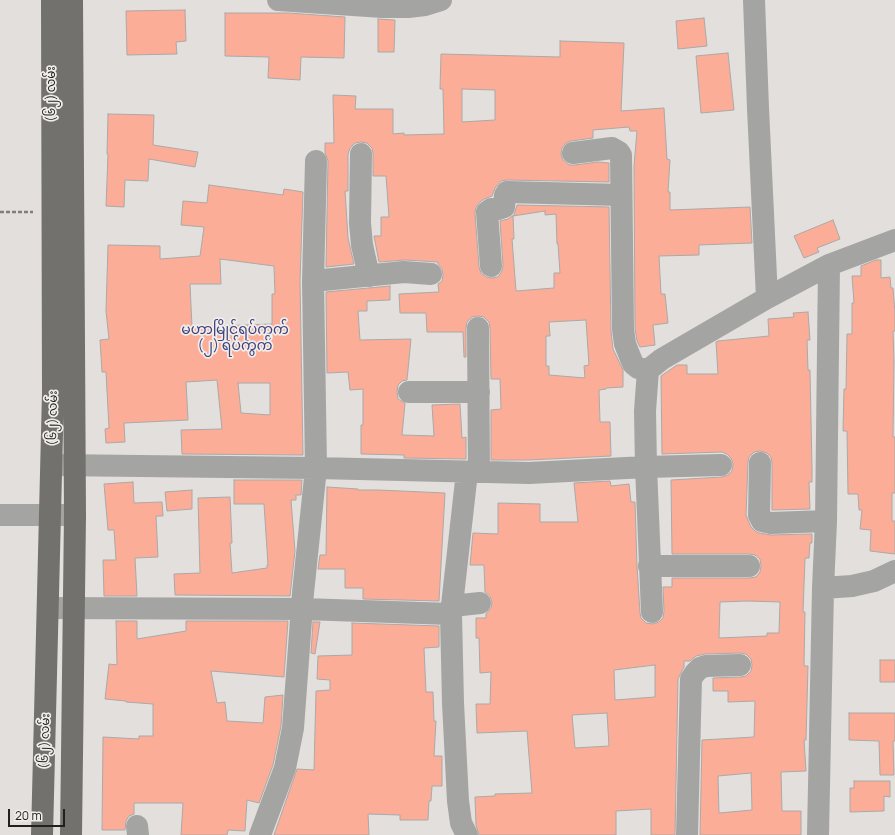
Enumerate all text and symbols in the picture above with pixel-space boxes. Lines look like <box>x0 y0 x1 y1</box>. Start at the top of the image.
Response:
street label: (၆၂) လမ်း <box>45 66 59 122</box>
district label: မဟာမြိုင်ရပ်ကွက် (၂) ရပ်ကွက် <box>181 322 289 354</box>
street label: (၆၂) လမ်း <box>45 390 61 446</box>
street label: (၆၂) လမ်း <box>37 713 53 769</box>
scale bar <box>10 801 67 827</box>
text: 20 m <box>15 807 42 824</box>

